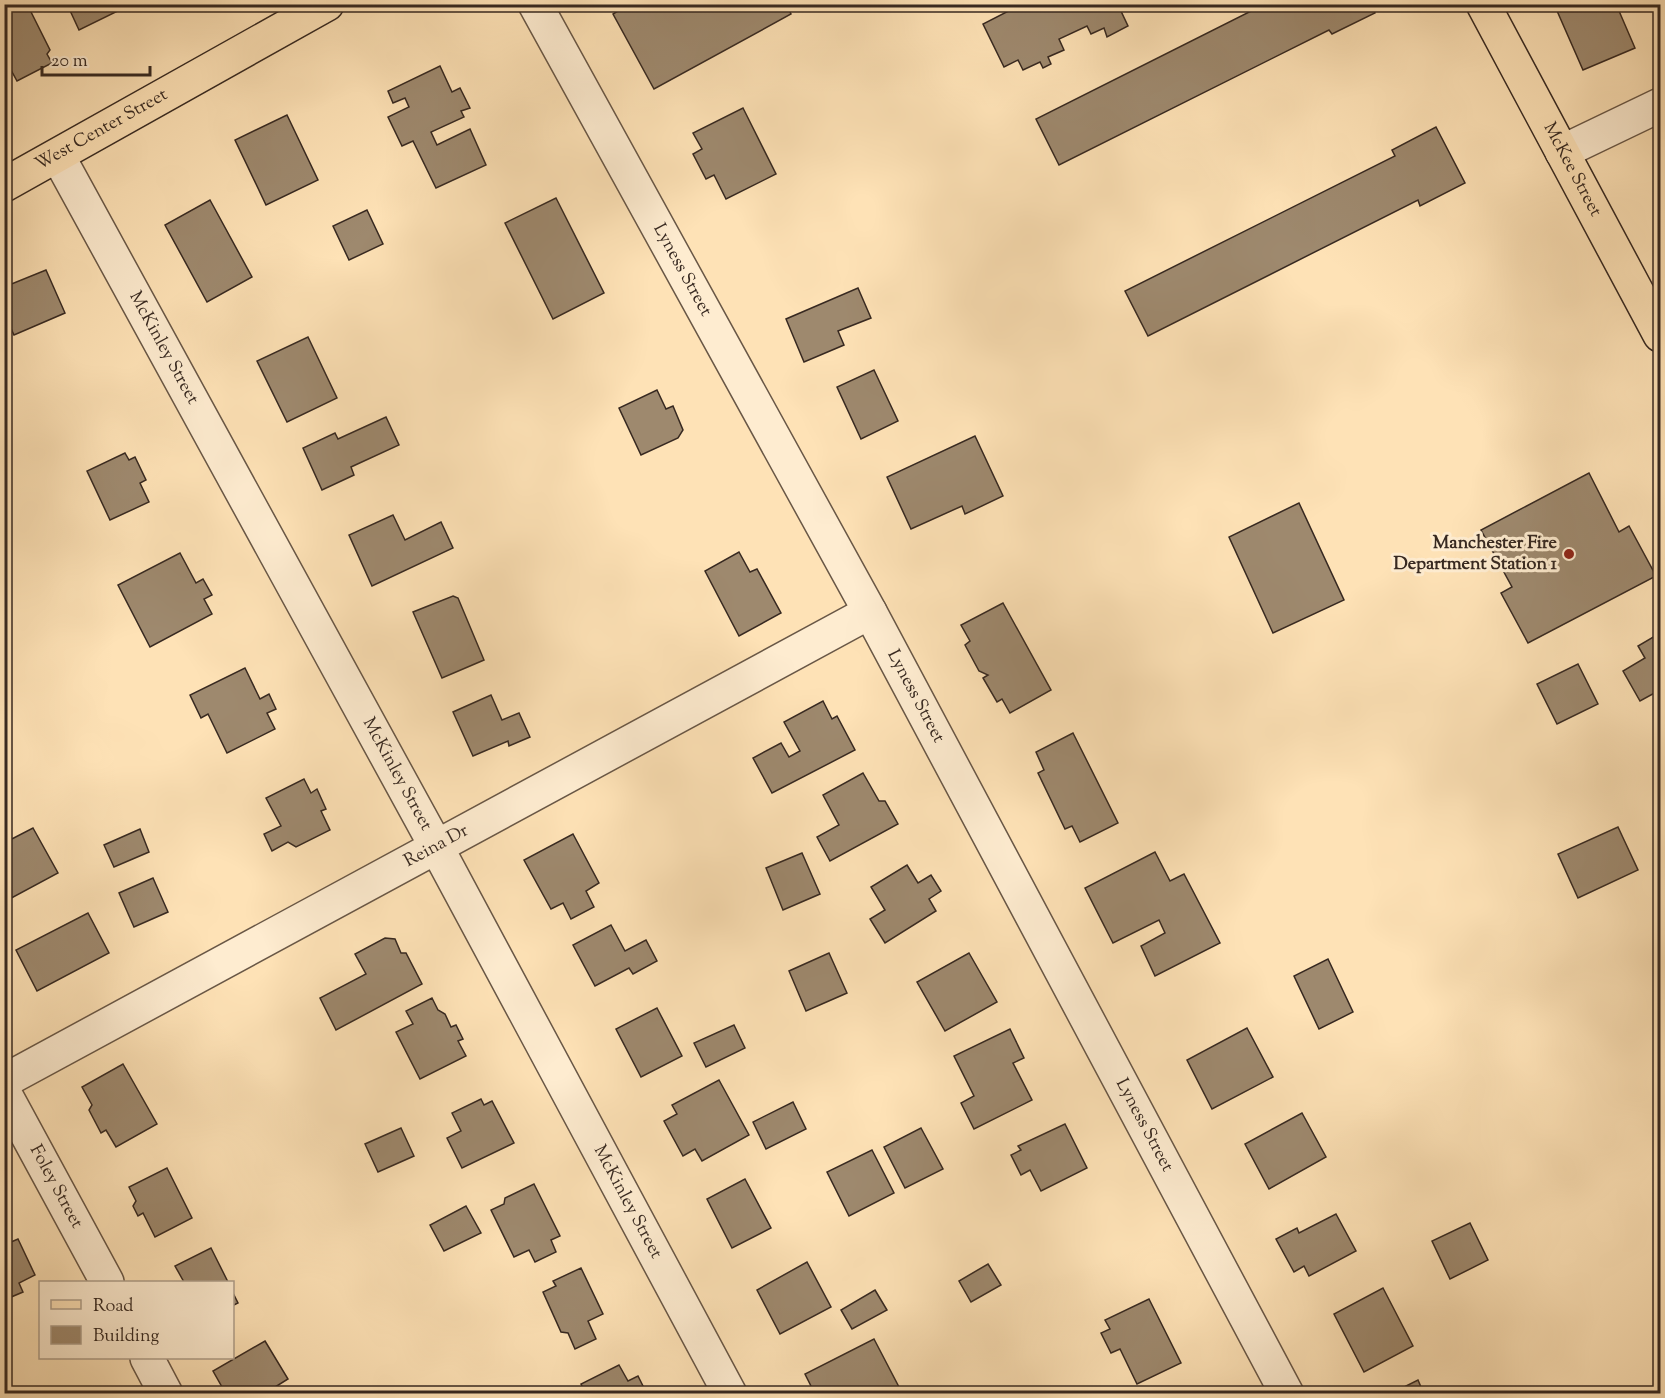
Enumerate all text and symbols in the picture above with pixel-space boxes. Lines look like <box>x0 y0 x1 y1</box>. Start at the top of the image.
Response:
scale bar <box>42 39 150 77</box>
text: 20 m <box>51 49 88 75</box>
street label: West Center Street <box>31 83 173 178</box>
street label: McKee Street <box>1536 118 1608 222</box>
street label: Lyness Street <box>646 219 718 321</box>
street label: McKinley Street <box>122 287 205 409</box>
place label: Manchester Fire Department Station 1 <box>1393 531 1558 578</box>
marker: Manchester Fire Department Station 1 <box>1562 547 1576 561</box>
street label: Lyness Street <box>879 645 951 748</box>
street label: McKinley Street <box>355 713 438 836</box>
street label: Reina Dr <box>400 819 474 875</box>
street label: Lyness Street <box>1108 1074 1179 1177</box>
street label: Foley Street <box>22 1140 89 1233</box>
street label: McKinley Street <box>586 1141 668 1264</box>
legend <box>39 1281 234 1359</box>
text: Road <box>93 1294 133 1320</box>
text: Building <box>93 1324 159 1350</box>

